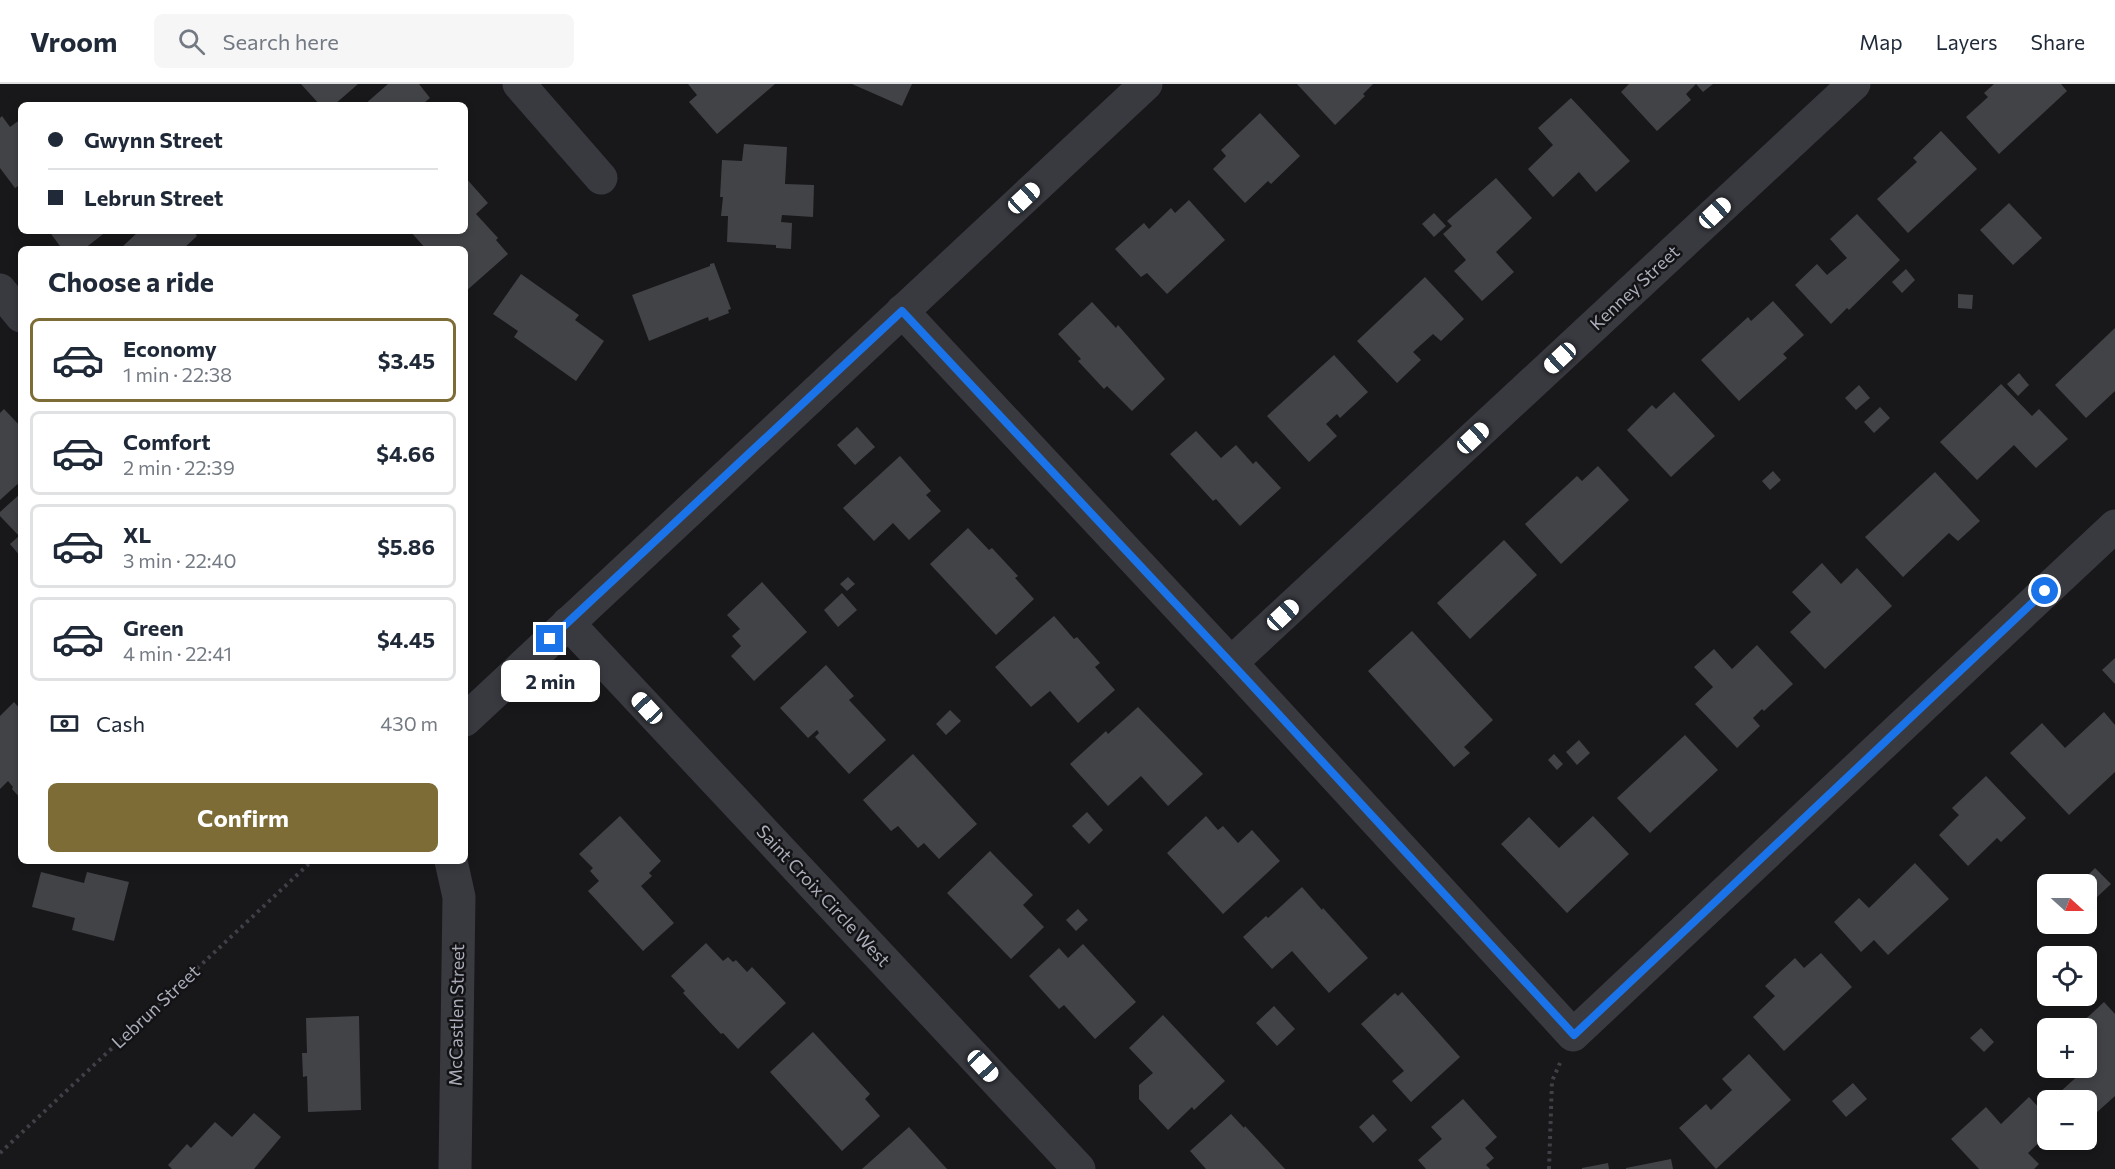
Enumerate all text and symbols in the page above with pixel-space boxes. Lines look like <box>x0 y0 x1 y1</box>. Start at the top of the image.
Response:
search box <box>154 14 574 68</box>
text: Vroom <box>30 24 118 58</box>
icon: search <box>175 25 208 58</box>
text: Search here <box>223 28 339 55</box>
text: Map <box>1859 29 1903 54</box>
text: Layers <box>1936 29 1998 54</box>
text: Share <box>2031 29 2085 54</box>
text: Gwynn Street <box>84 126 223 153</box>
car <box>1005 179 1043 217</box>
text: Lebrun Street <box>84 184 223 211</box>
car <box>1696 194 1734 232</box>
street label: Kenney Street <box>1585 240 1684 334</box>
text: Choose a ride <box>48 265 214 298</box>
icon: car <box>51 333 105 387</box>
text: Economy <box>123 335 217 362</box>
car <box>1541 339 1579 377</box>
text: $3.45 <box>378 347 435 374</box>
text: 1 min · 22:38 <box>123 362 232 386</box>
car <box>1454 419 1492 457</box>
icon: car <box>51 426 105 480</box>
text: Comfort <box>123 428 211 455</box>
text: $4.66 <box>376 440 435 467</box>
text: 2 min · 22:39 <box>123 455 235 479</box>
icon: car <box>51 519 105 573</box>
text: XL <box>123 521 151 548</box>
text: $5.86 <box>377 533 435 560</box>
text: 3 min · 22:40 <box>123 548 237 572</box>
route start <box>2031 577 2058 604</box>
car <box>1264 596 1302 634</box>
icon: car <box>51 612 105 666</box>
text: Green <box>123 614 184 641</box>
route end <box>536 625 563 652</box>
text: $4.45 <box>377 626 435 653</box>
text: 4 min · 22:41 <box>123 641 232 665</box>
callout: 2 min <box>500 660 600 702</box>
text: 2 min <box>526 669 575 693</box>
car <box>628 689 666 727</box>
icon: cash <box>48 707 81 740</box>
text: Cash <box>96 710 145 737</box>
text: 430 m <box>380 711 438 735</box>
button: Confirm <box>48 783 438 852</box>
street label: Saint Croix Circle West <box>752 820 895 971</box>
north arrow <box>2037 874 2097 934</box>
map controls <box>2037 874 2097 1150</box>
street label: McCastlen Street <box>444 944 468 1086</box>
button: locate <box>2037 946 2097 1006</box>
street label: Lebrun Street <box>107 960 204 1053</box>
button: + <box>2037 1018 2097 1078</box>
car <box>964 1047 1002 1085</box>
button: − <box>2037 1090 2097 1150</box>

